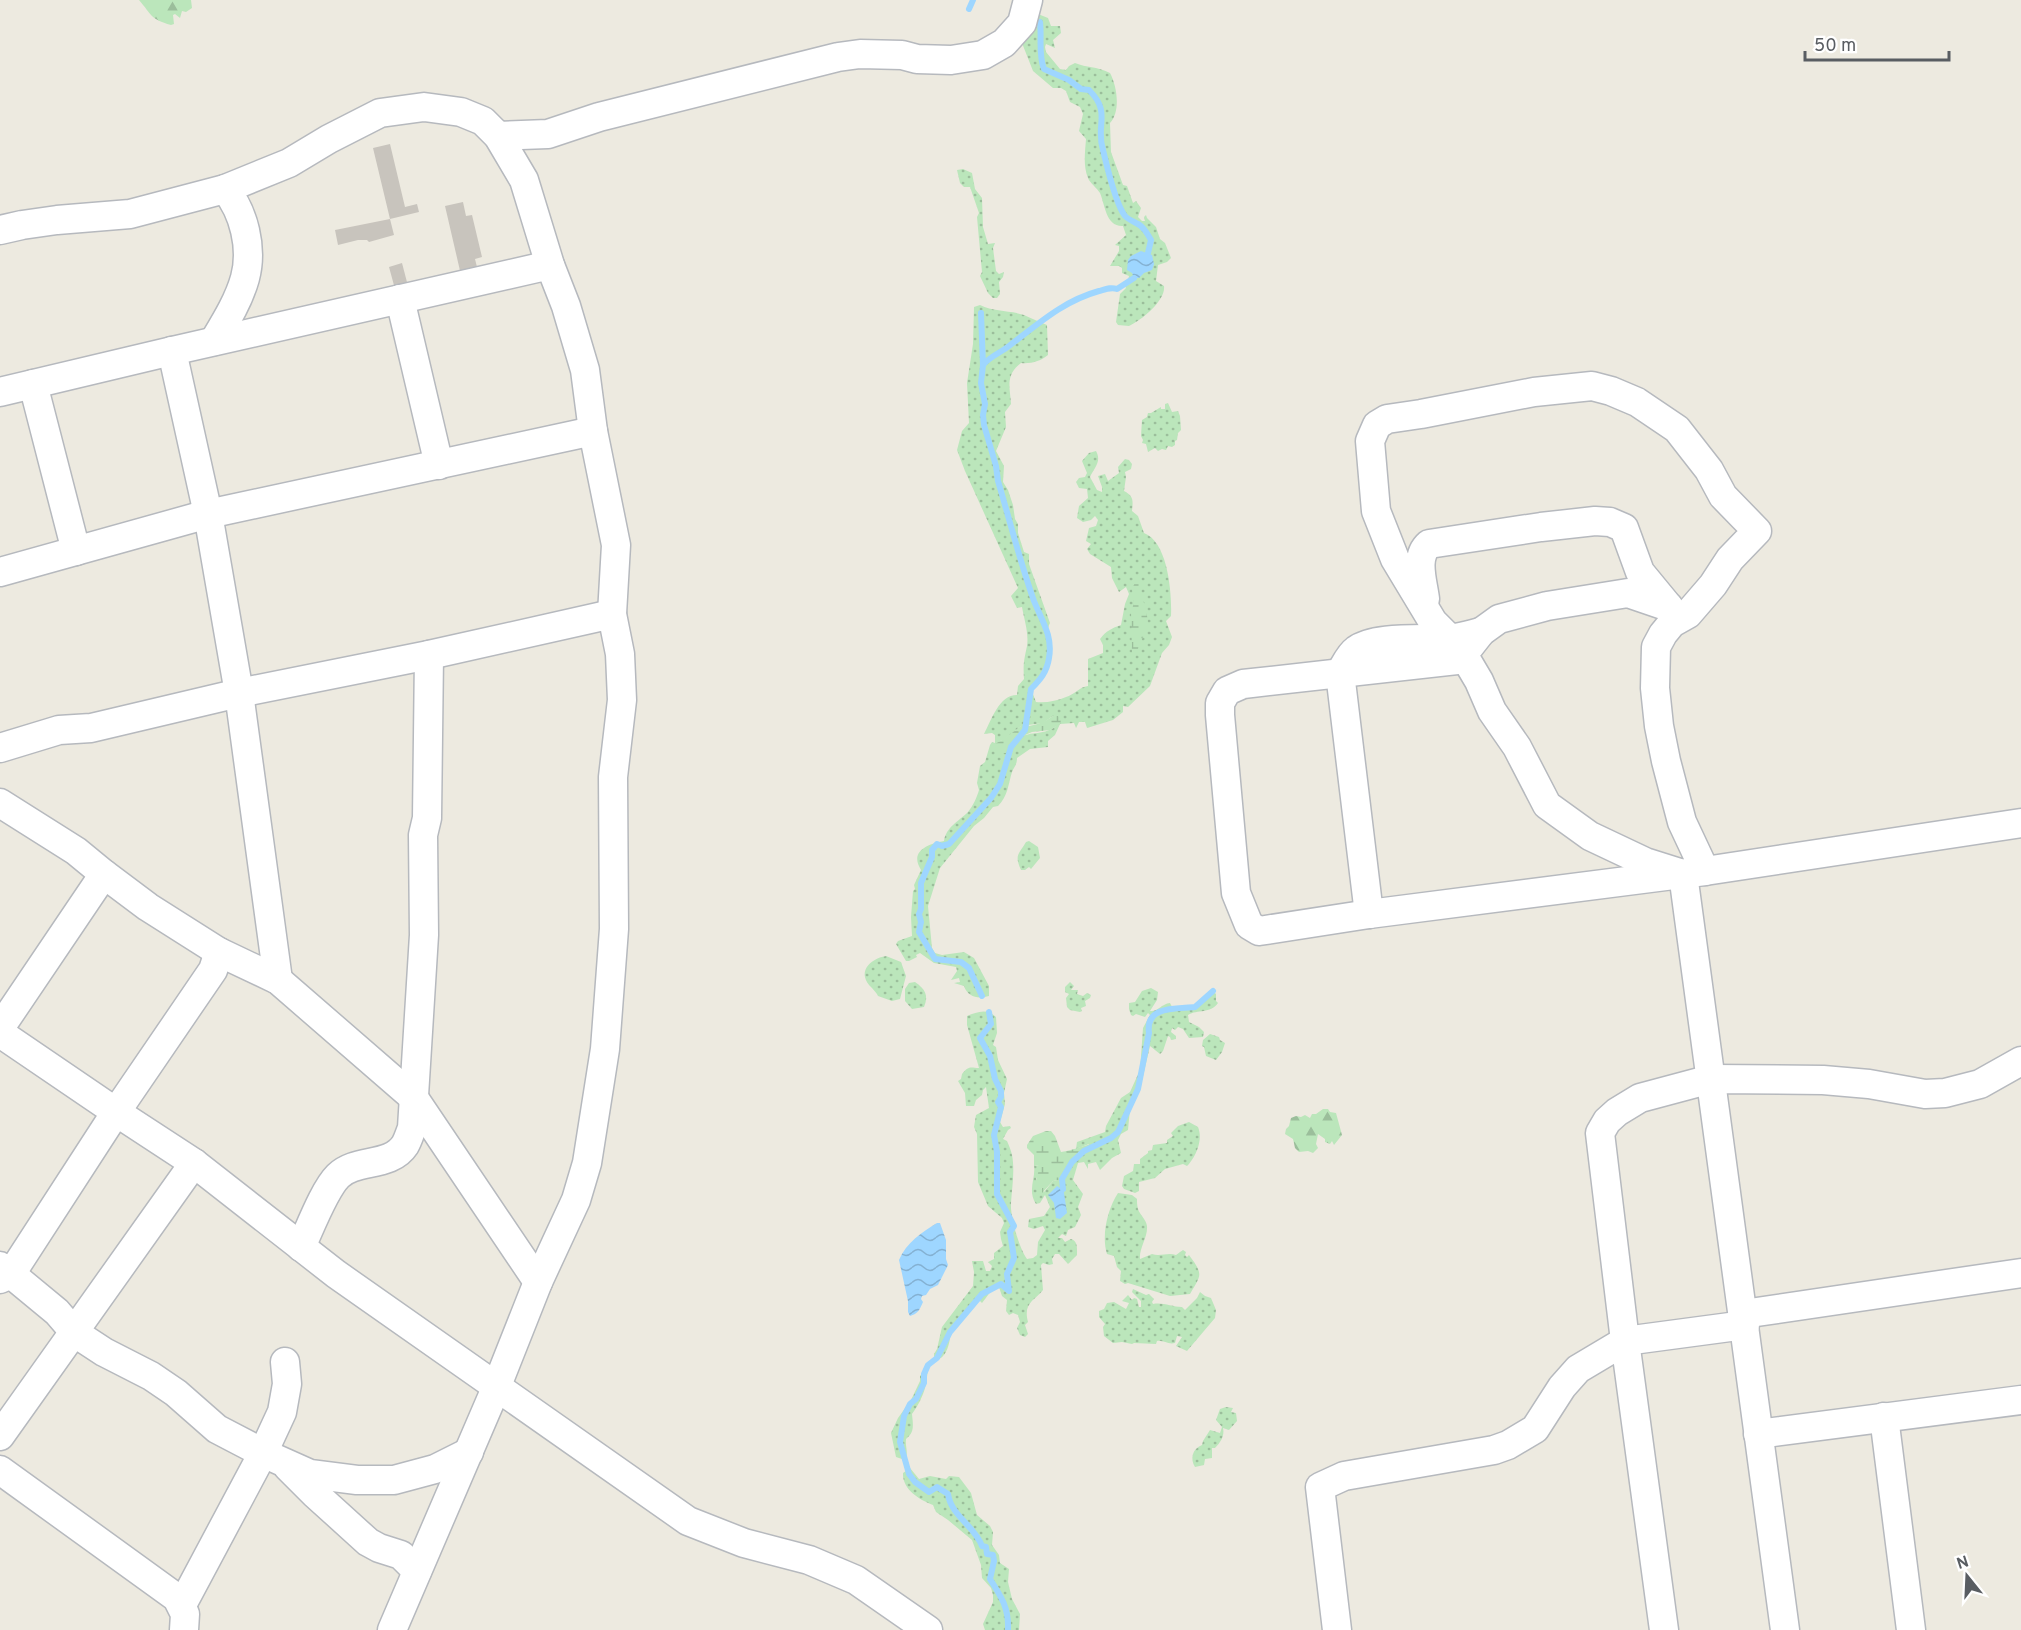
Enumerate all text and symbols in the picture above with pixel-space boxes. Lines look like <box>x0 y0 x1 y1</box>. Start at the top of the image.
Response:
scale bar <box>1805 24 1949 62</box>
text: 50 m <box>1814 35 1856 58</box>
north arrow <box>1937 1546 1997 1606</box>
text: N <box>1954 1552 1972 1575</box>

